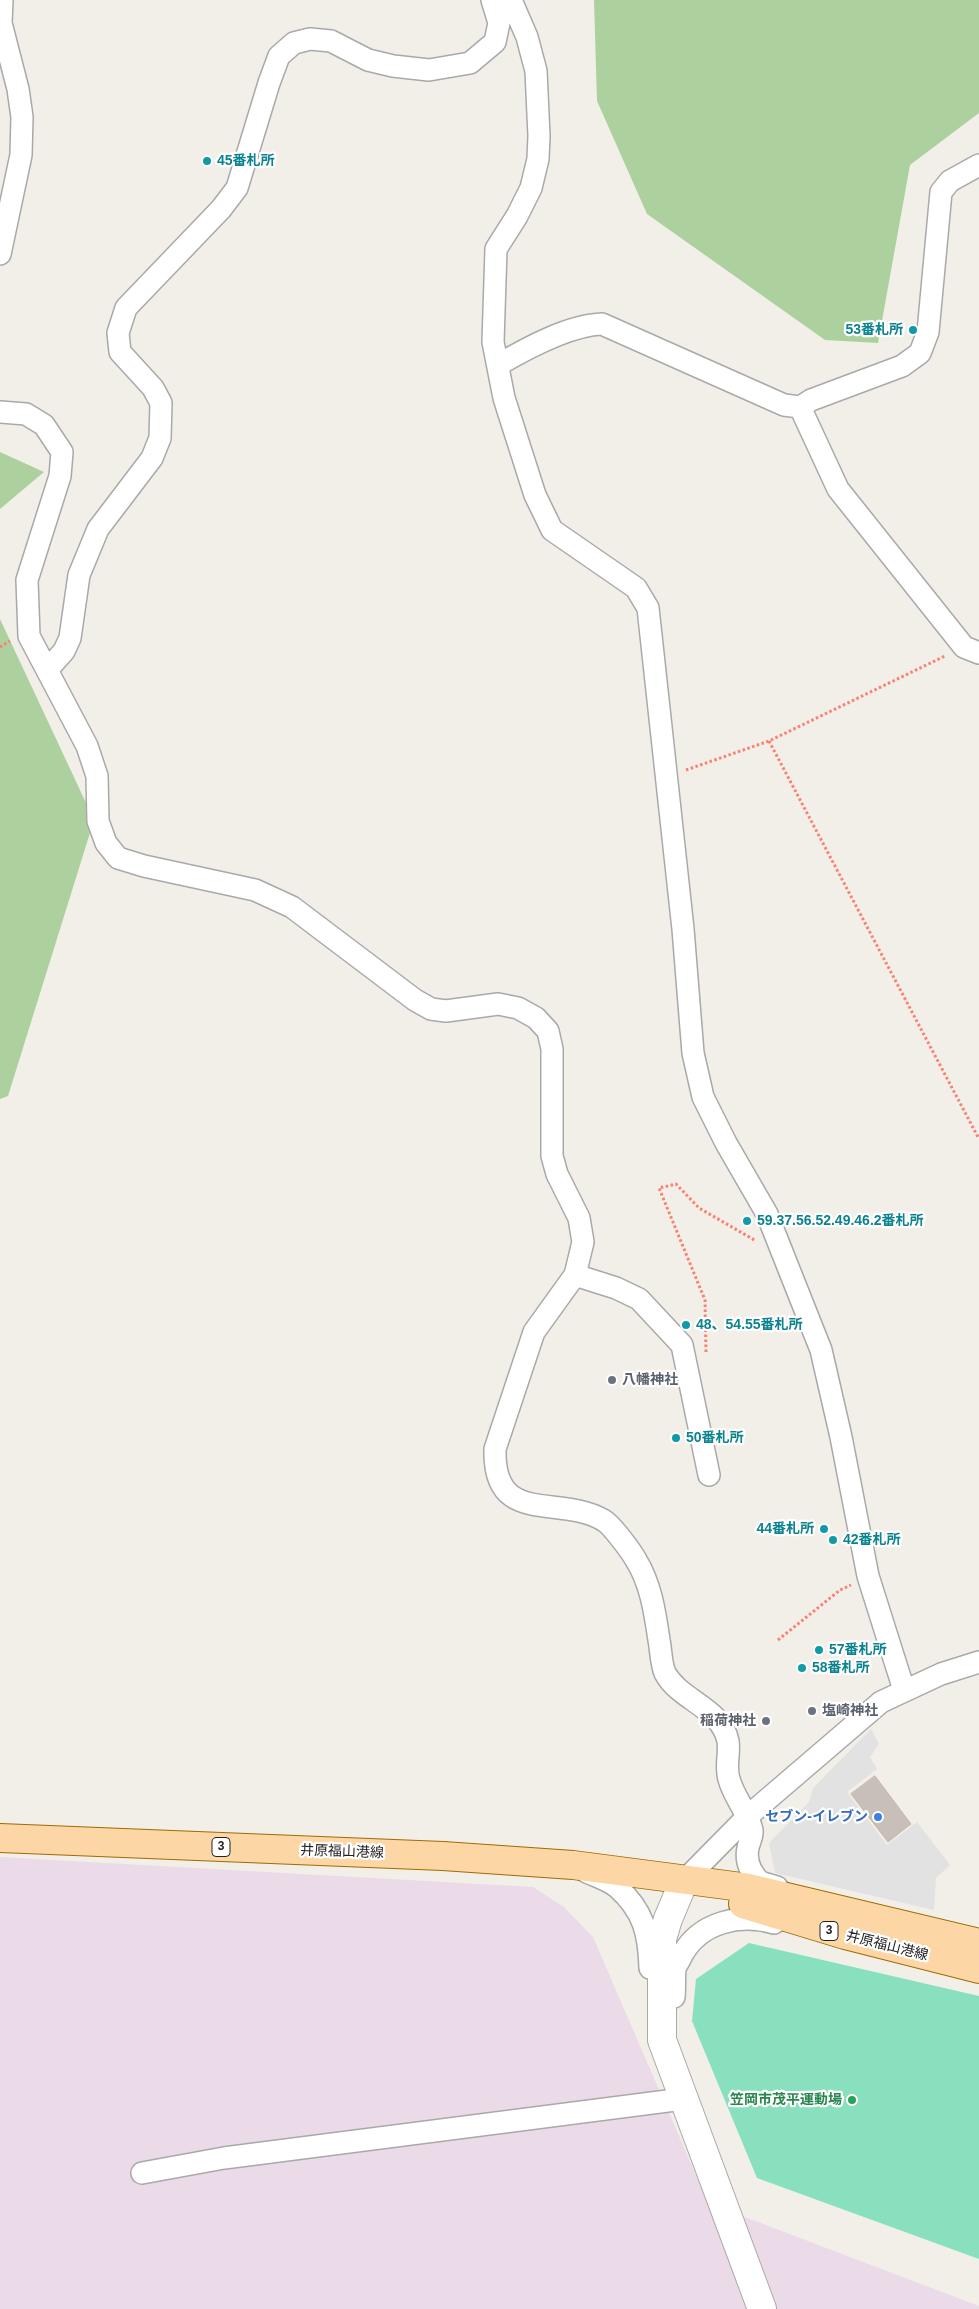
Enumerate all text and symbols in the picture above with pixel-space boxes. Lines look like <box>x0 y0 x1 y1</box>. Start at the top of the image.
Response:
place label: 45番札所 <box>217 153 275 169</box>
marker: 45番札所 <box>201 155 213 167</box>
place label: 53番札所 <box>845 322 903 338</box>
marker: 53番札所 <box>907 324 919 336</box>
place label: 59.37.56.52.49.46.2番札所 <box>757 1213 924 1229</box>
marker: 59.37.56.52.49.46.2番札所 <box>741 1215 753 1227</box>
place label: 48、54.55番札所 <box>696 1317 803 1333</box>
marker: 48、54.55番札所 <box>680 1319 692 1331</box>
place label: 八幡神社 <box>622 1372 678 1388</box>
marker: 八幡神社 <box>606 1374 618 1386</box>
place label: 50番札所 <box>686 1430 744 1446</box>
marker: 50番札所 <box>670 1432 682 1444</box>
place label: 44番札所 <box>756 1521 814 1537</box>
marker: 44番札所 <box>818 1523 830 1535</box>
place label: 42番札所 <box>843 1532 901 1548</box>
marker: 42番札所 <box>827 1534 839 1546</box>
place label: 57番札所 <box>829 1642 887 1658</box>
marker: 57番札所 <box>813 1644 825 1656</box>
place label: 58番札所 <box>812 1660 870 1676</box>
marker: 58番札所 <box>796 1662 808 1674</box>
place label: 塩崎神社 <box>822 1703 878 1719</box>
marker: 塩崎神社 <box>806 1705 818 1717</box>
place label: 稲荷神社 <box>700 1713 756 1729</box>
marker: 稲荷神社 <box>760 1715 772 1727</box>
place label: セブン-イレブン <box>765 1809 868 1825</box>
marker: セブン-イレブン <box>872 1811 884 1823</box>
road number: 3 <box>212 1838 230 1856</box>
street label: 井原福山港線 <box>300 1842 384 1862</box>
road number: 3 <box>820 1922 838 1940</box>
street label: 井原福山港線 <box>844 1928 930 1964</box>
place label: 笠岡市茂平運動場 <box>730 2092 842 2108</box>
marker: 笠岡市茂平運動場 <box>846 2094 858 2106</box>

